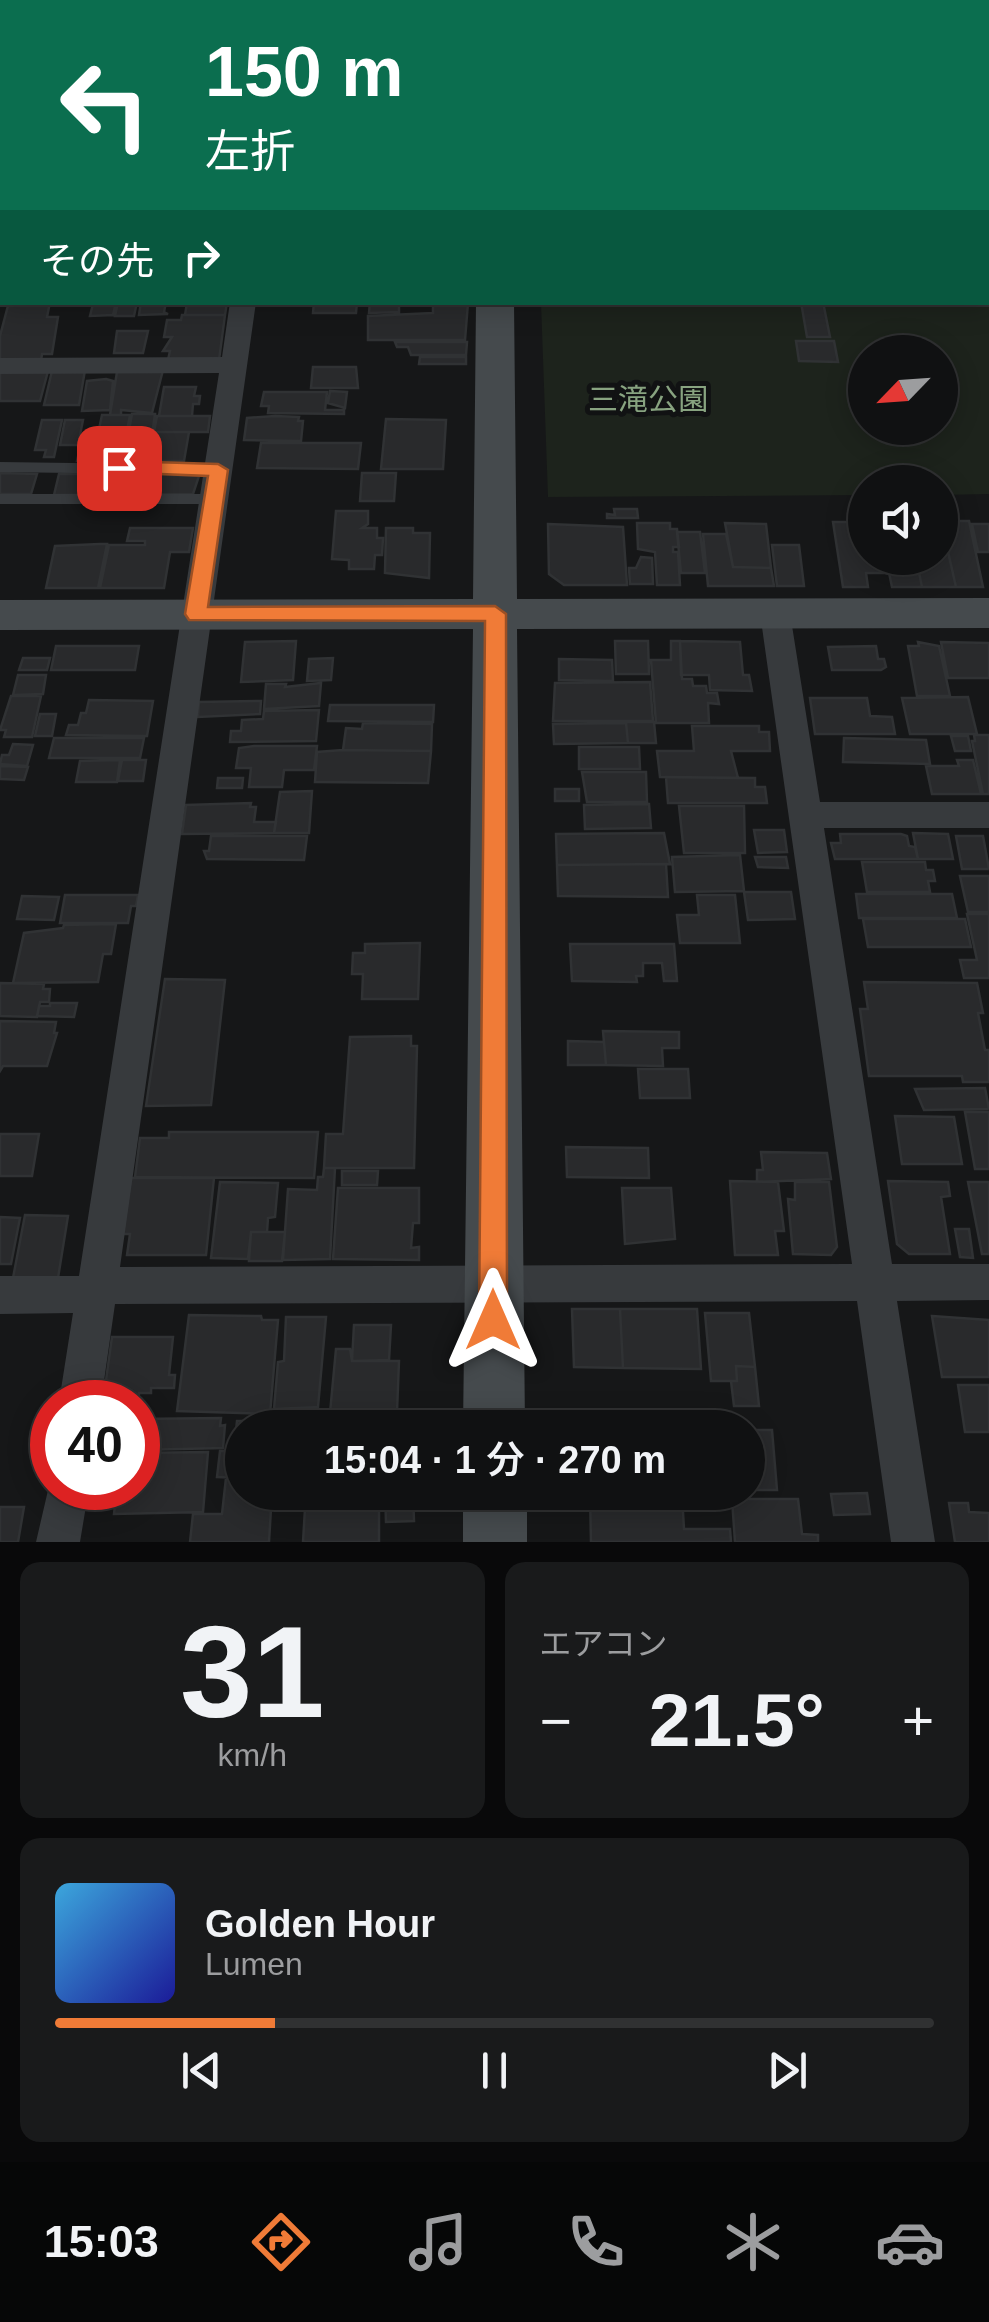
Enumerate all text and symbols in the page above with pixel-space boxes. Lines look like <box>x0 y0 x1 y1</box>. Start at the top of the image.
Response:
text: 150 m <box>205 33 403 111</box>
icon: left <box>40 40 170 170</box>
text: 左折 <box>205 126 295 177</box>
icon: right <box>174 230 229 285</box>
text: その先 <box>40 240 154 282</box>
north arrow <box>848 335 958 445</box>
map controls <box>848 335 958 575</box>
park label: 三滝公園 <box>588 383 708 416</box>
pin <box>77 426 162 511</box>
icon: arrive <box>92 441 147 496</box>
button: sound <box>848 465 958 575</box>
position arrow <box>441 1268 545 1372</box>
speed limit sign: 40 <box>30 1380 160 1510</box>
text: 15:04 · 1 分 · 270 m <box>324 1439 666 1481</box>
text: 31 <box>180 1599 325 1745</box>
text: エアコン <box>540 1626 668 1662</box>
text: 21.5° <box>649 1678 825 1762</box>
text: − <box>540 1690 572 1752</box>
text: + <box>902 1690 934 1752</box>
text: km/h <box>218 1737 287 1773</box>
text: Golden Hour <box>205 1903 435 1945</box>
text: Lumen <box>205 1946 303 1982</box>
icon: previous <box>174 2043 229 2098</box>
icon: pause <box>467 2043 522 2098</box>
icon: next <box>760 2043 815 2098</box>
icon: directions <box>246 2207 316 2277</box>
icon: music <box>403 2207 473 2277</box>
icon: phone <box>561 2207 631 2277</box>
icon: climate <box>718 2207 788 2277</box>
icon: car <box>875 2207 945 2277</box>
text: 15:03 <box>44 2216 159 2267</box>

